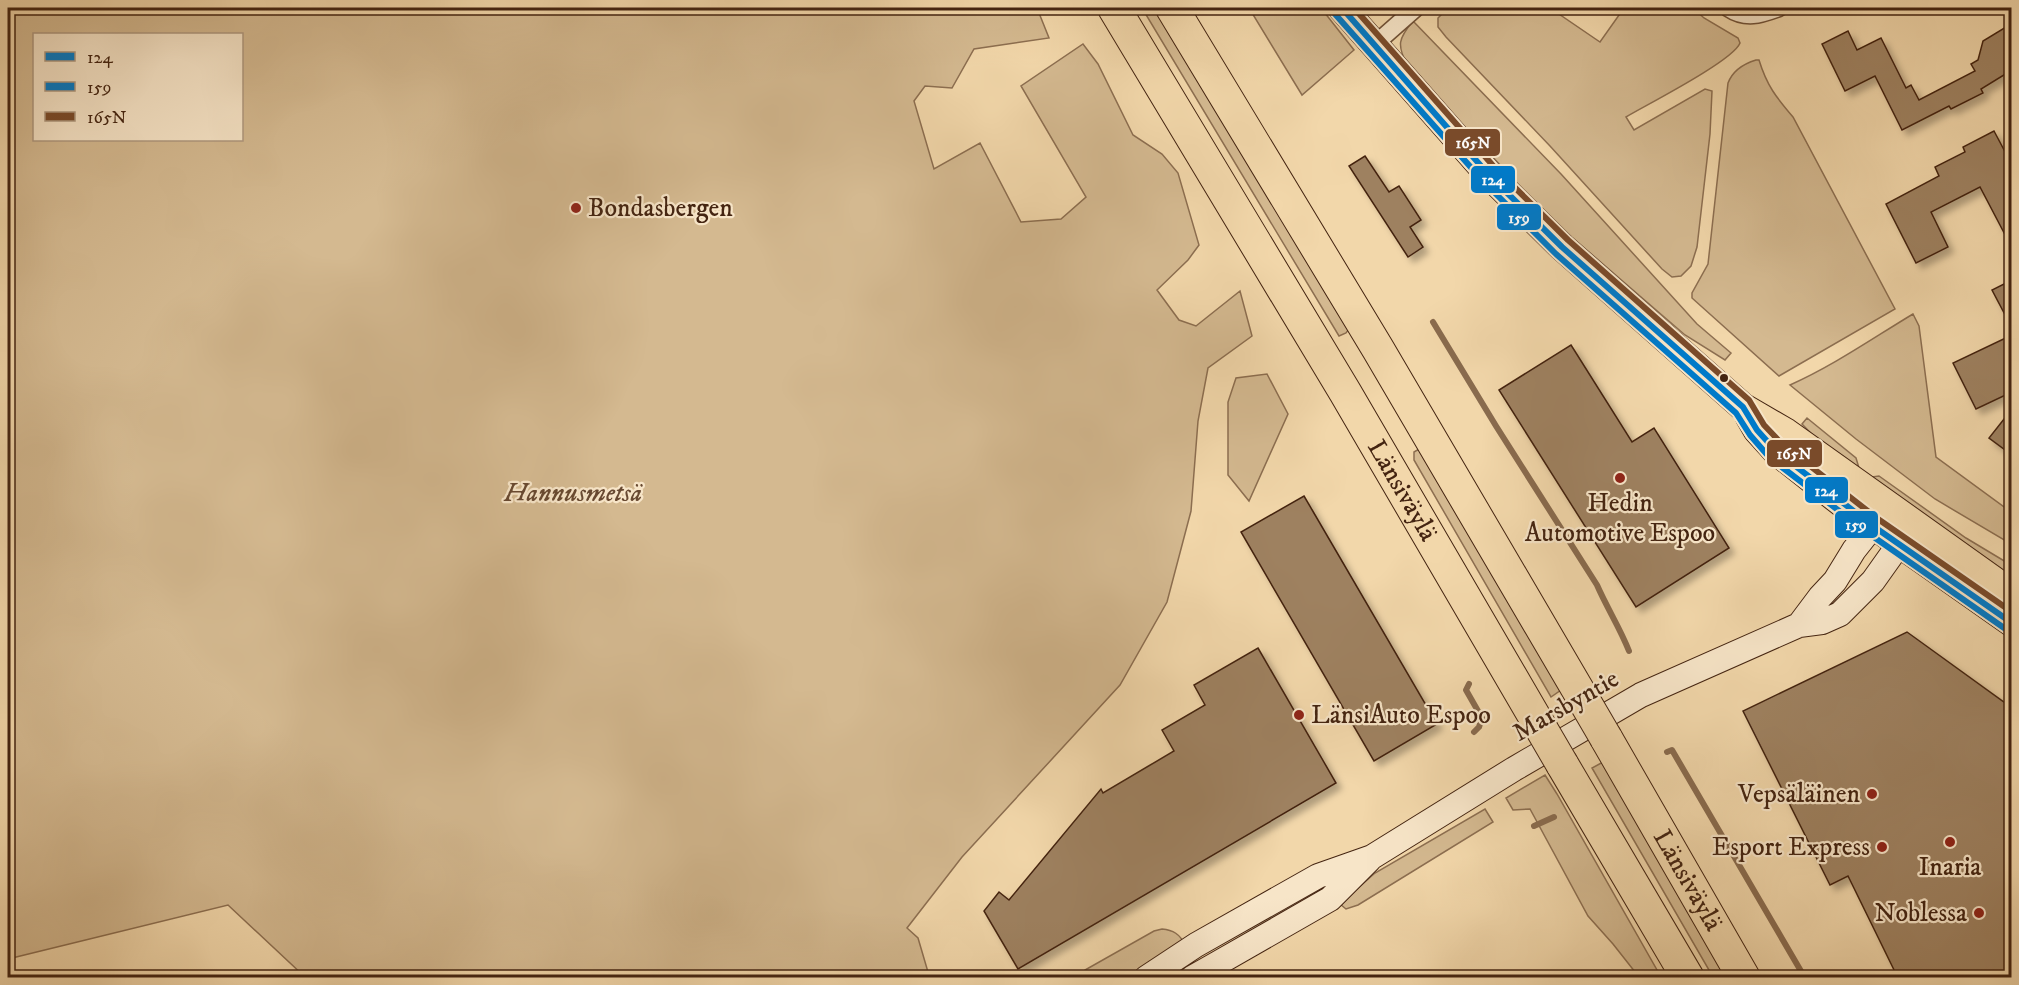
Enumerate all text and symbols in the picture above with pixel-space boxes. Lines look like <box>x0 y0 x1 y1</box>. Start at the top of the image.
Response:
legend <box>33 33 243 141</box>
text: 124 <box>87 47 113 69</box>
text: 159 <box>87 77 111 99</box>
text: 165N <box>87 107 127 129</box>
line badge: 165N <box>1444 128 1501 157</box>
text: 165N <box>1455 133 1491 153</box>
line badge: 124 <box>1470 165 1516 194</box>
text: 124 <box>1482 170 1505 190</box>
place label: Bondasbergen <box>588 192 733 225</box>
marker: Bondasbergen <box>569 201 583 215</box>
line badge: 159 <box>1496 203 1542 231</box>
text: 159 <box>1508 208 1530 228</box>
unlabelled marker <box>1718 372 1730 384</box>
street label: Länsiväylä <box>1360 434 1445 547</box>
line badge: 165N <box>1766 439 1823 468</box>
text: 165N <box>1776 444 1812 464</box>
marker: Hedin Automotive Espoo <box>1613 471 1627 485</box>
line badge: 124 <box>1804 476 1849 504</box>
park label: Hannusmetsä <box>503 477 643 510</box>
text: 124 <box>1815 481 1838 501</box>
place label: Hedin Automotive Espoo <box>1525 487 1715 550</box>
line badge: 159 <box>1834 510 1879 539</box>
text: 159 <box>1845 515 1867 535</box>
street label: Marsbyntie <box>1507 662 1625 750</box>
place label: LänsiAuto Espoo <box>1311 699 1491 732</box>
marker: LänsiAuto Espoo <box>1292 708 1306 722</box>
place label: Vepsäläinen <box>1737 778 1860 811</box>
marker: Vepsäläinen <box>1865 787 1879 801</box>
street label: Länsiväylä <box>1646 823 1730 937</box>
place label: Esport Express <box>1712 831 1870 864</box>
marker: Inaria <box>1943 835 1957 849</box>
marker: Esport Express <box>1875 840 1889 854</box>
place label: Inaria <box>1919 851 1981 884</box>
place label: Noblessa <box>1875 897 1967 930</box>
marker: Noblessa <box>1972 906 1986 920</box>

